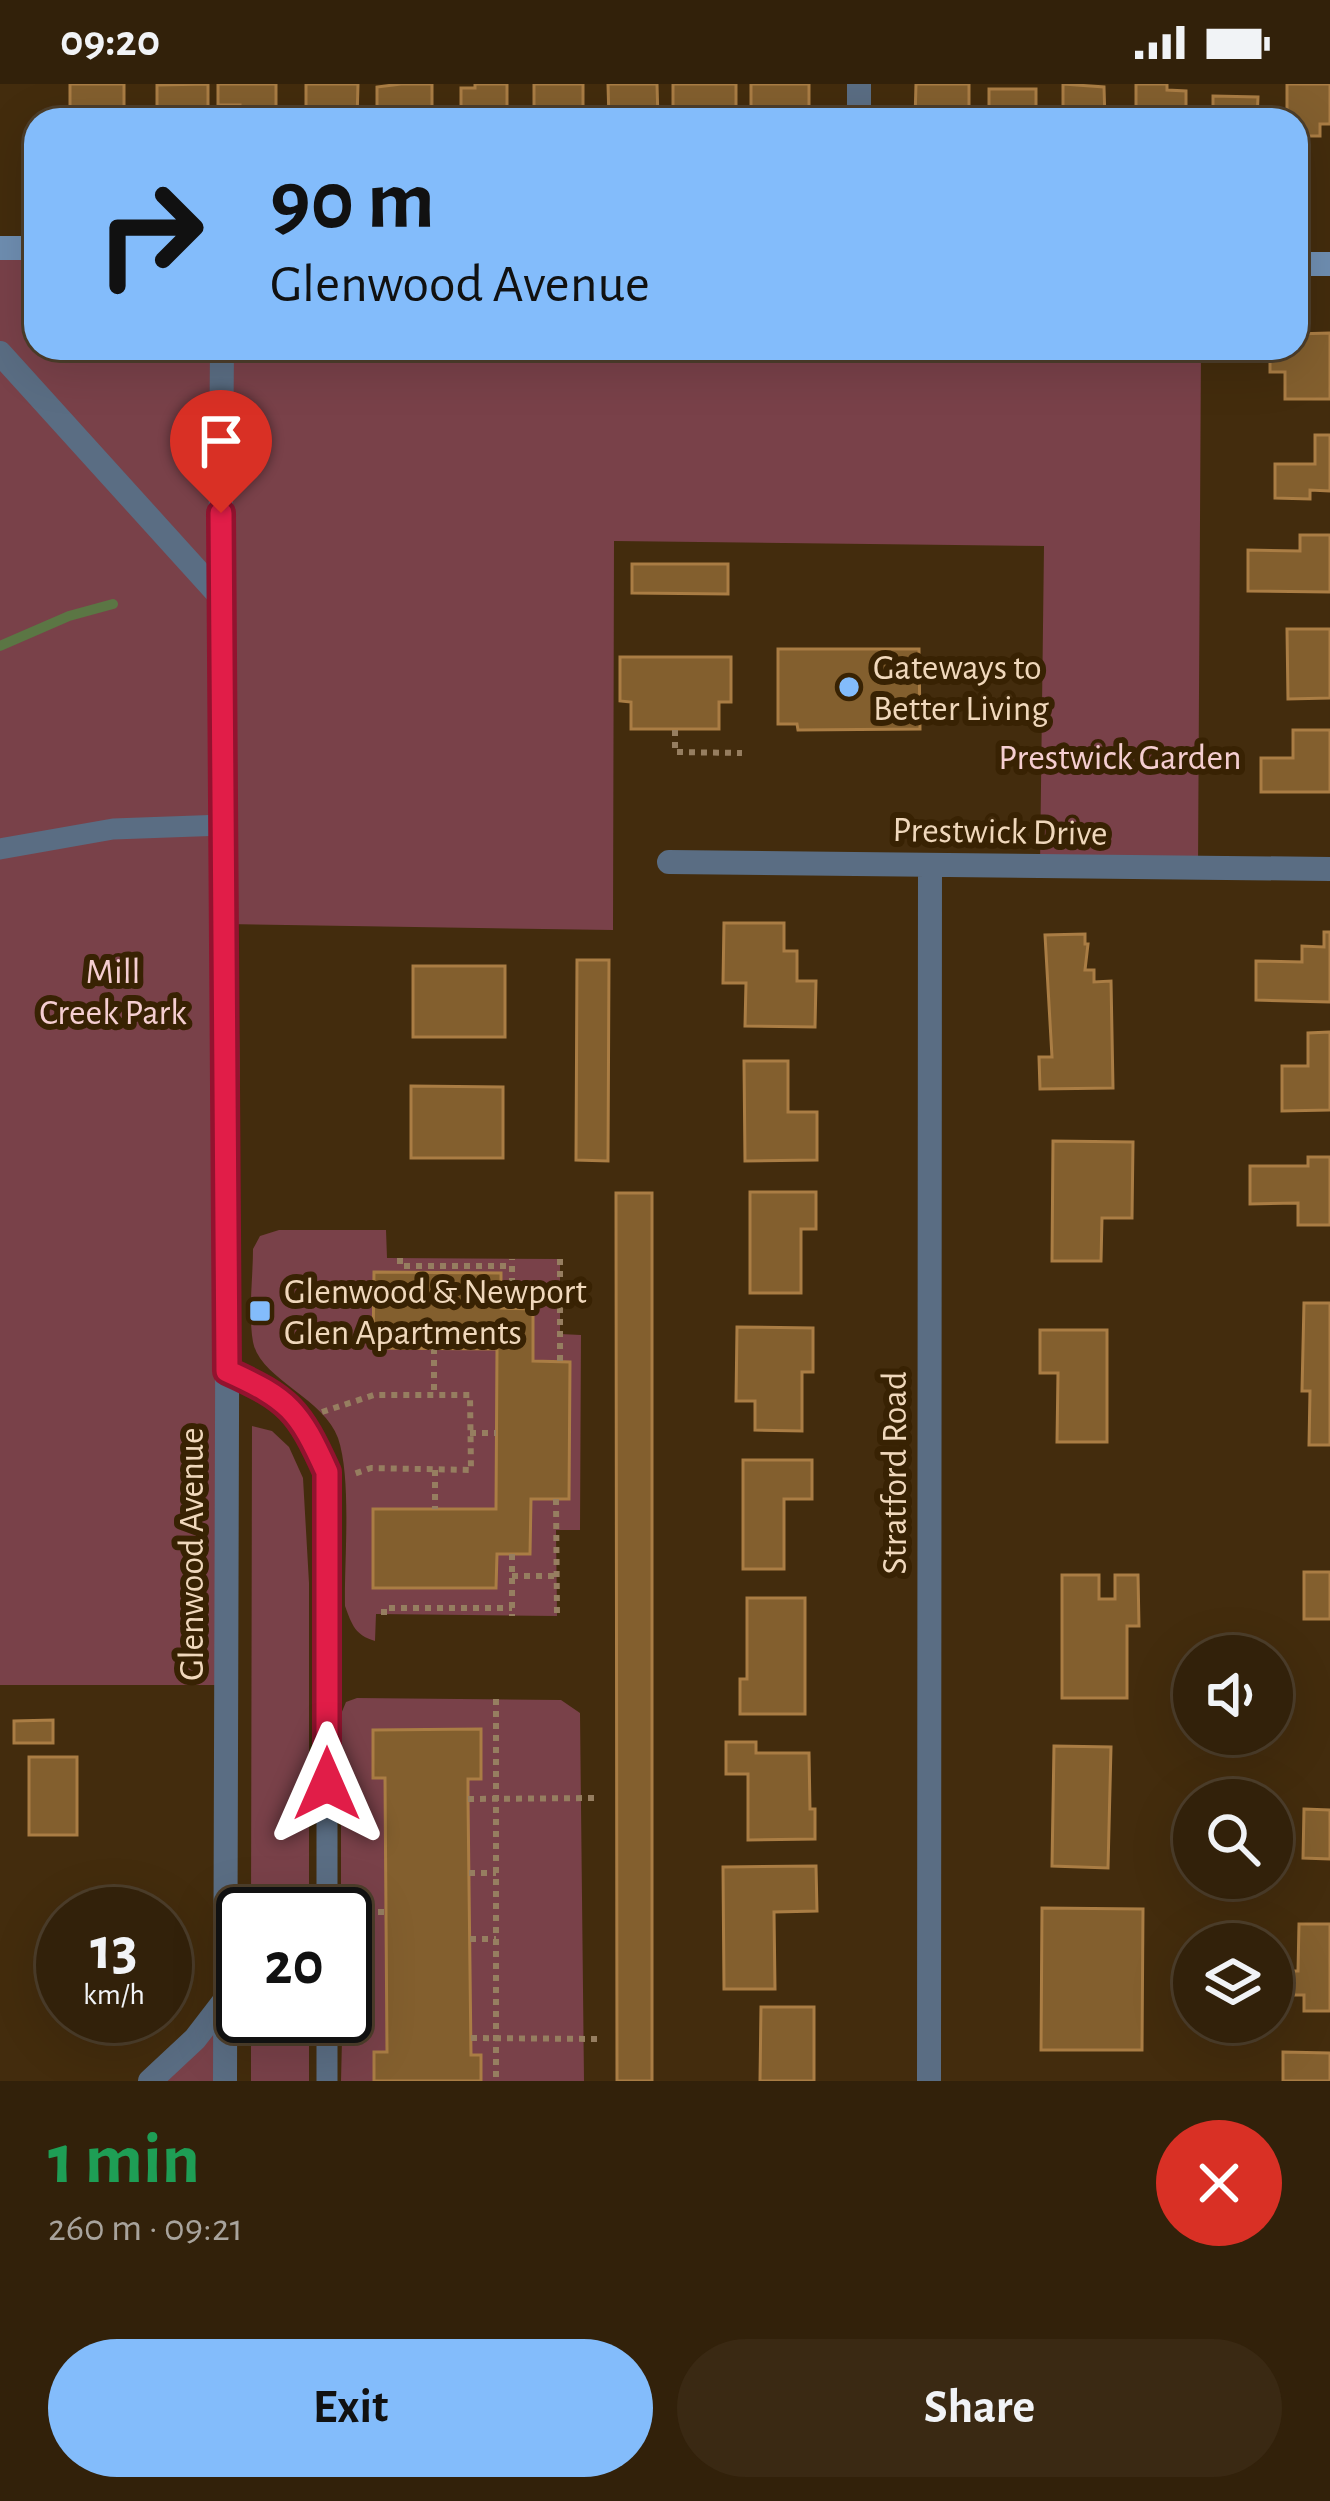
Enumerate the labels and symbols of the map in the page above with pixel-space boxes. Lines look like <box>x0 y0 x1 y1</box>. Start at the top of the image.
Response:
pin <box>170 390 272 513</box>
place label: Gateways to Better Living <box>873 650 1049 727</box>
marker: Gateways to Better Living <box>836 674 862 700</box>
park label: Prestwick Garden <box>998 740 1242 776</box>
street label: Prestwick Drive <box>892 812 1108 852</box>
park label: Mill Creek Park <box>39 954 187 1031</box>
place label: Glenwood & Newport Glen Apartments <box>284 1274 587 1351</box>
marker: Glenwood & Newport Glen Apartments <box>247 1298 273 1324</box>
street label: Stratford Road <box>877 1371 913 1575</box>
street label: Glenwood Avenue <box>174 1427 210 1681</box>
position arrow <box>264 1721 390 1847</box>
speed limit sign: 20 <box>216 1887 372 2043</box>

